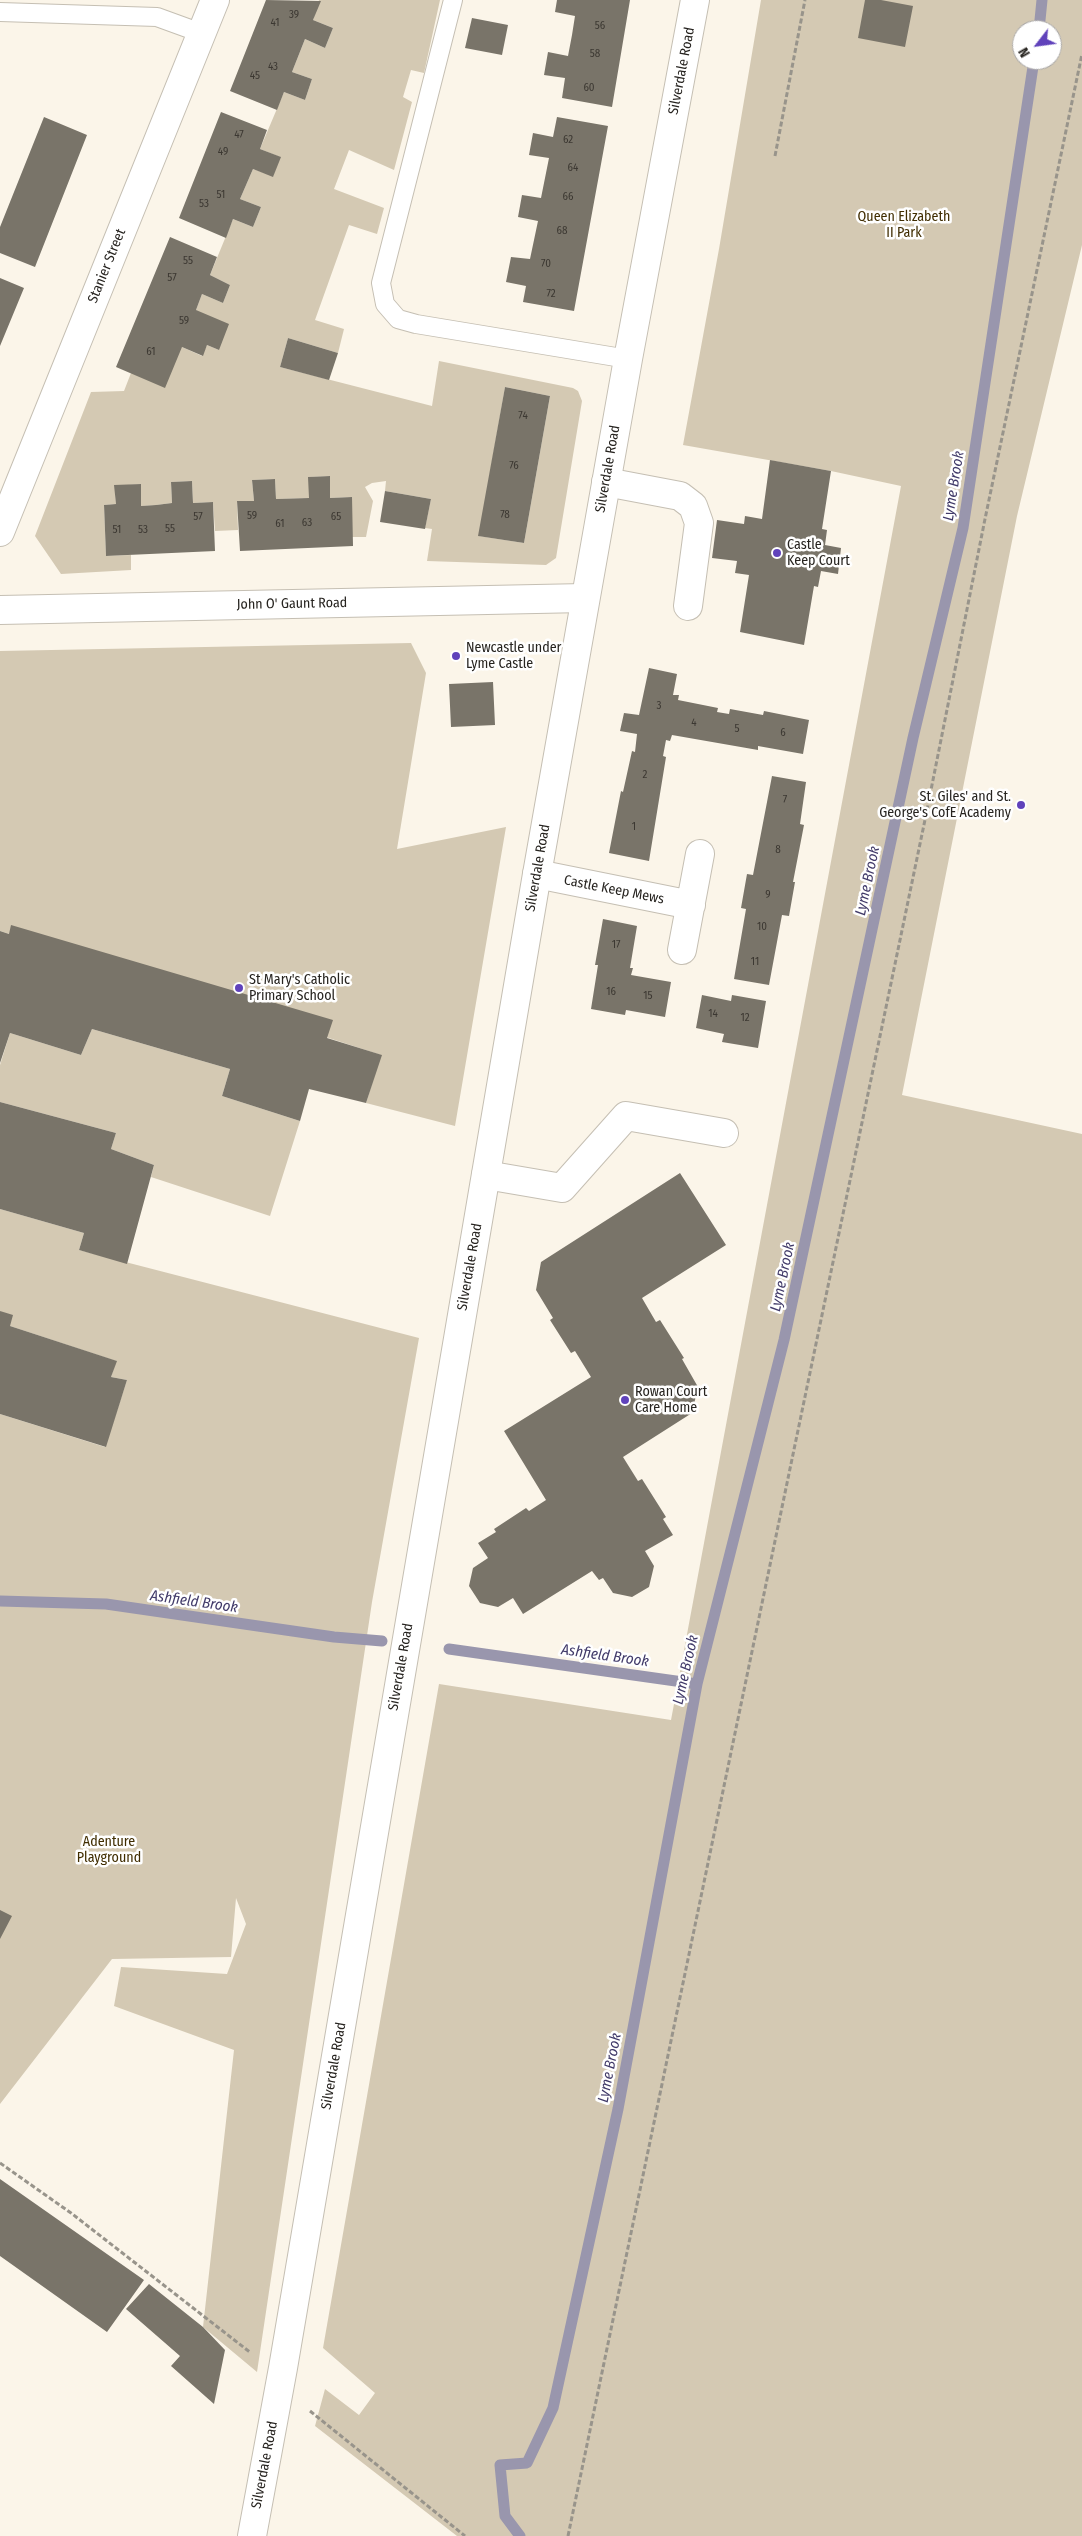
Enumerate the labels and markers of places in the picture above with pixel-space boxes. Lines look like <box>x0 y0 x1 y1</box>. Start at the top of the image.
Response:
place label: Castle Keep Court <box>787 537 850 570</box>
marker: Castle Keep Court <box>771 547 783 559</box>
place label: Newcastle under Lyme Castle <box>466 640 561 672</box>
marker: Newcastle under Lyme Castle <box>450 650 462 662</box>
place label: St. Giles' and St. George's CofE Academy <box>879 789 1011 822</box>
marker: St. Giles' and St. George's CofE Academy <box>1015 799 1027 811</box>
place label: St Mary's Catholic Primary School <box>249 972 350 1004</box>
marker: St Mary's Catholic Primary School <box>233 982 245 994</box>
place label: Rowan Court Care Home <box>635 1384 707 1416</box>
marker: Rowan Court Care Home <box>619 1394 631 1406</box>

